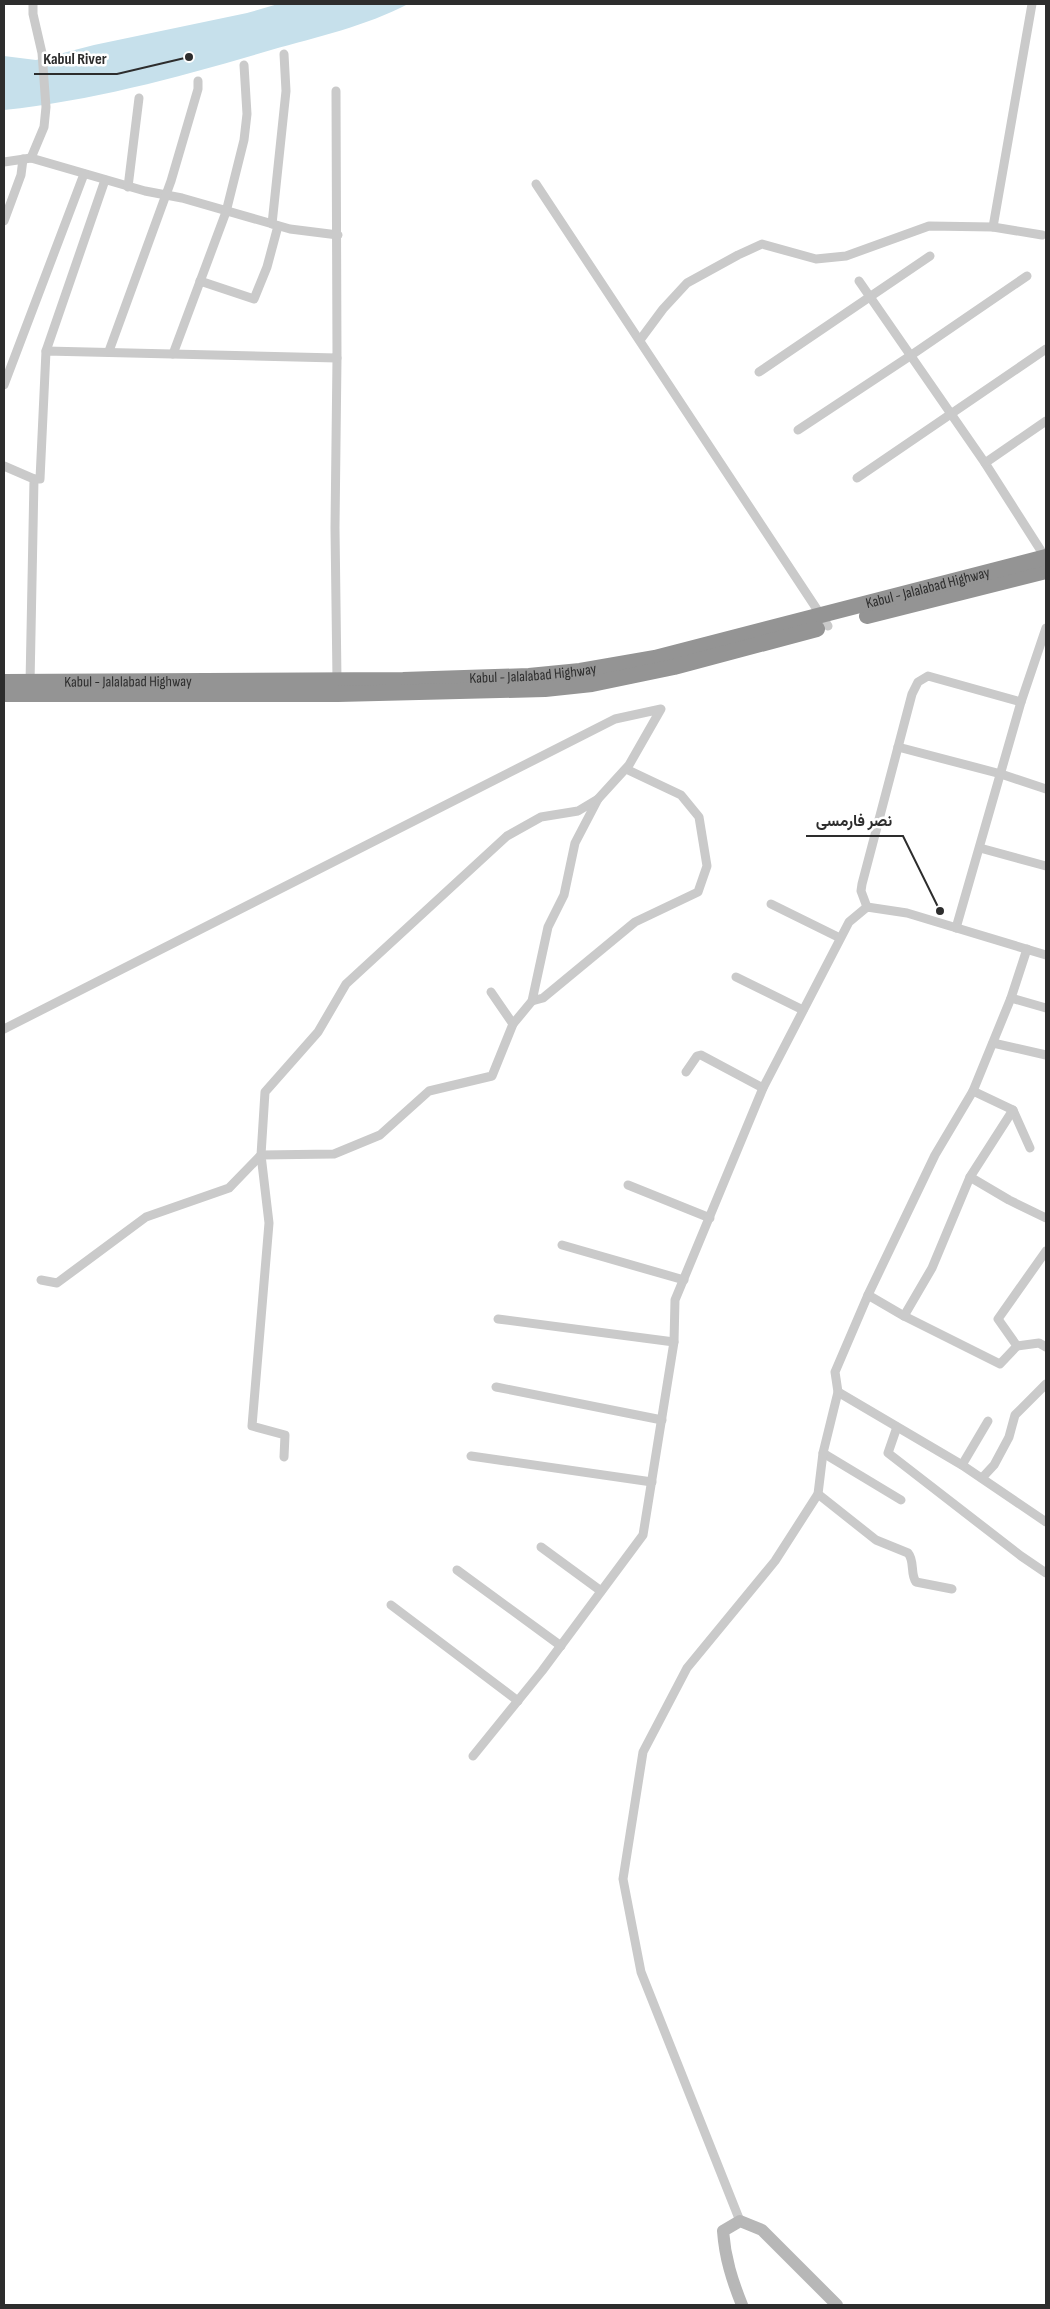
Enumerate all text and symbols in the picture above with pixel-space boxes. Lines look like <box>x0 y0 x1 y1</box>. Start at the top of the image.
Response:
callout: Kabul River <box>34 43 117 74</box>
text: Kabul River <box>43 50 107 69</box>
street label: Kabul - Jalalabad Highway <box>864 563 992 613</box>
street label: Kabul - Jalalabad Highway <box>469 659 598 688</box>
street label: Kabul - Jalalabad Highway <box>64 672 192 692</box>
callout: نصر فارمسی <box>806 805 903 836</box>
text: نصر فارمسی <box>816 812 893 831</box>

